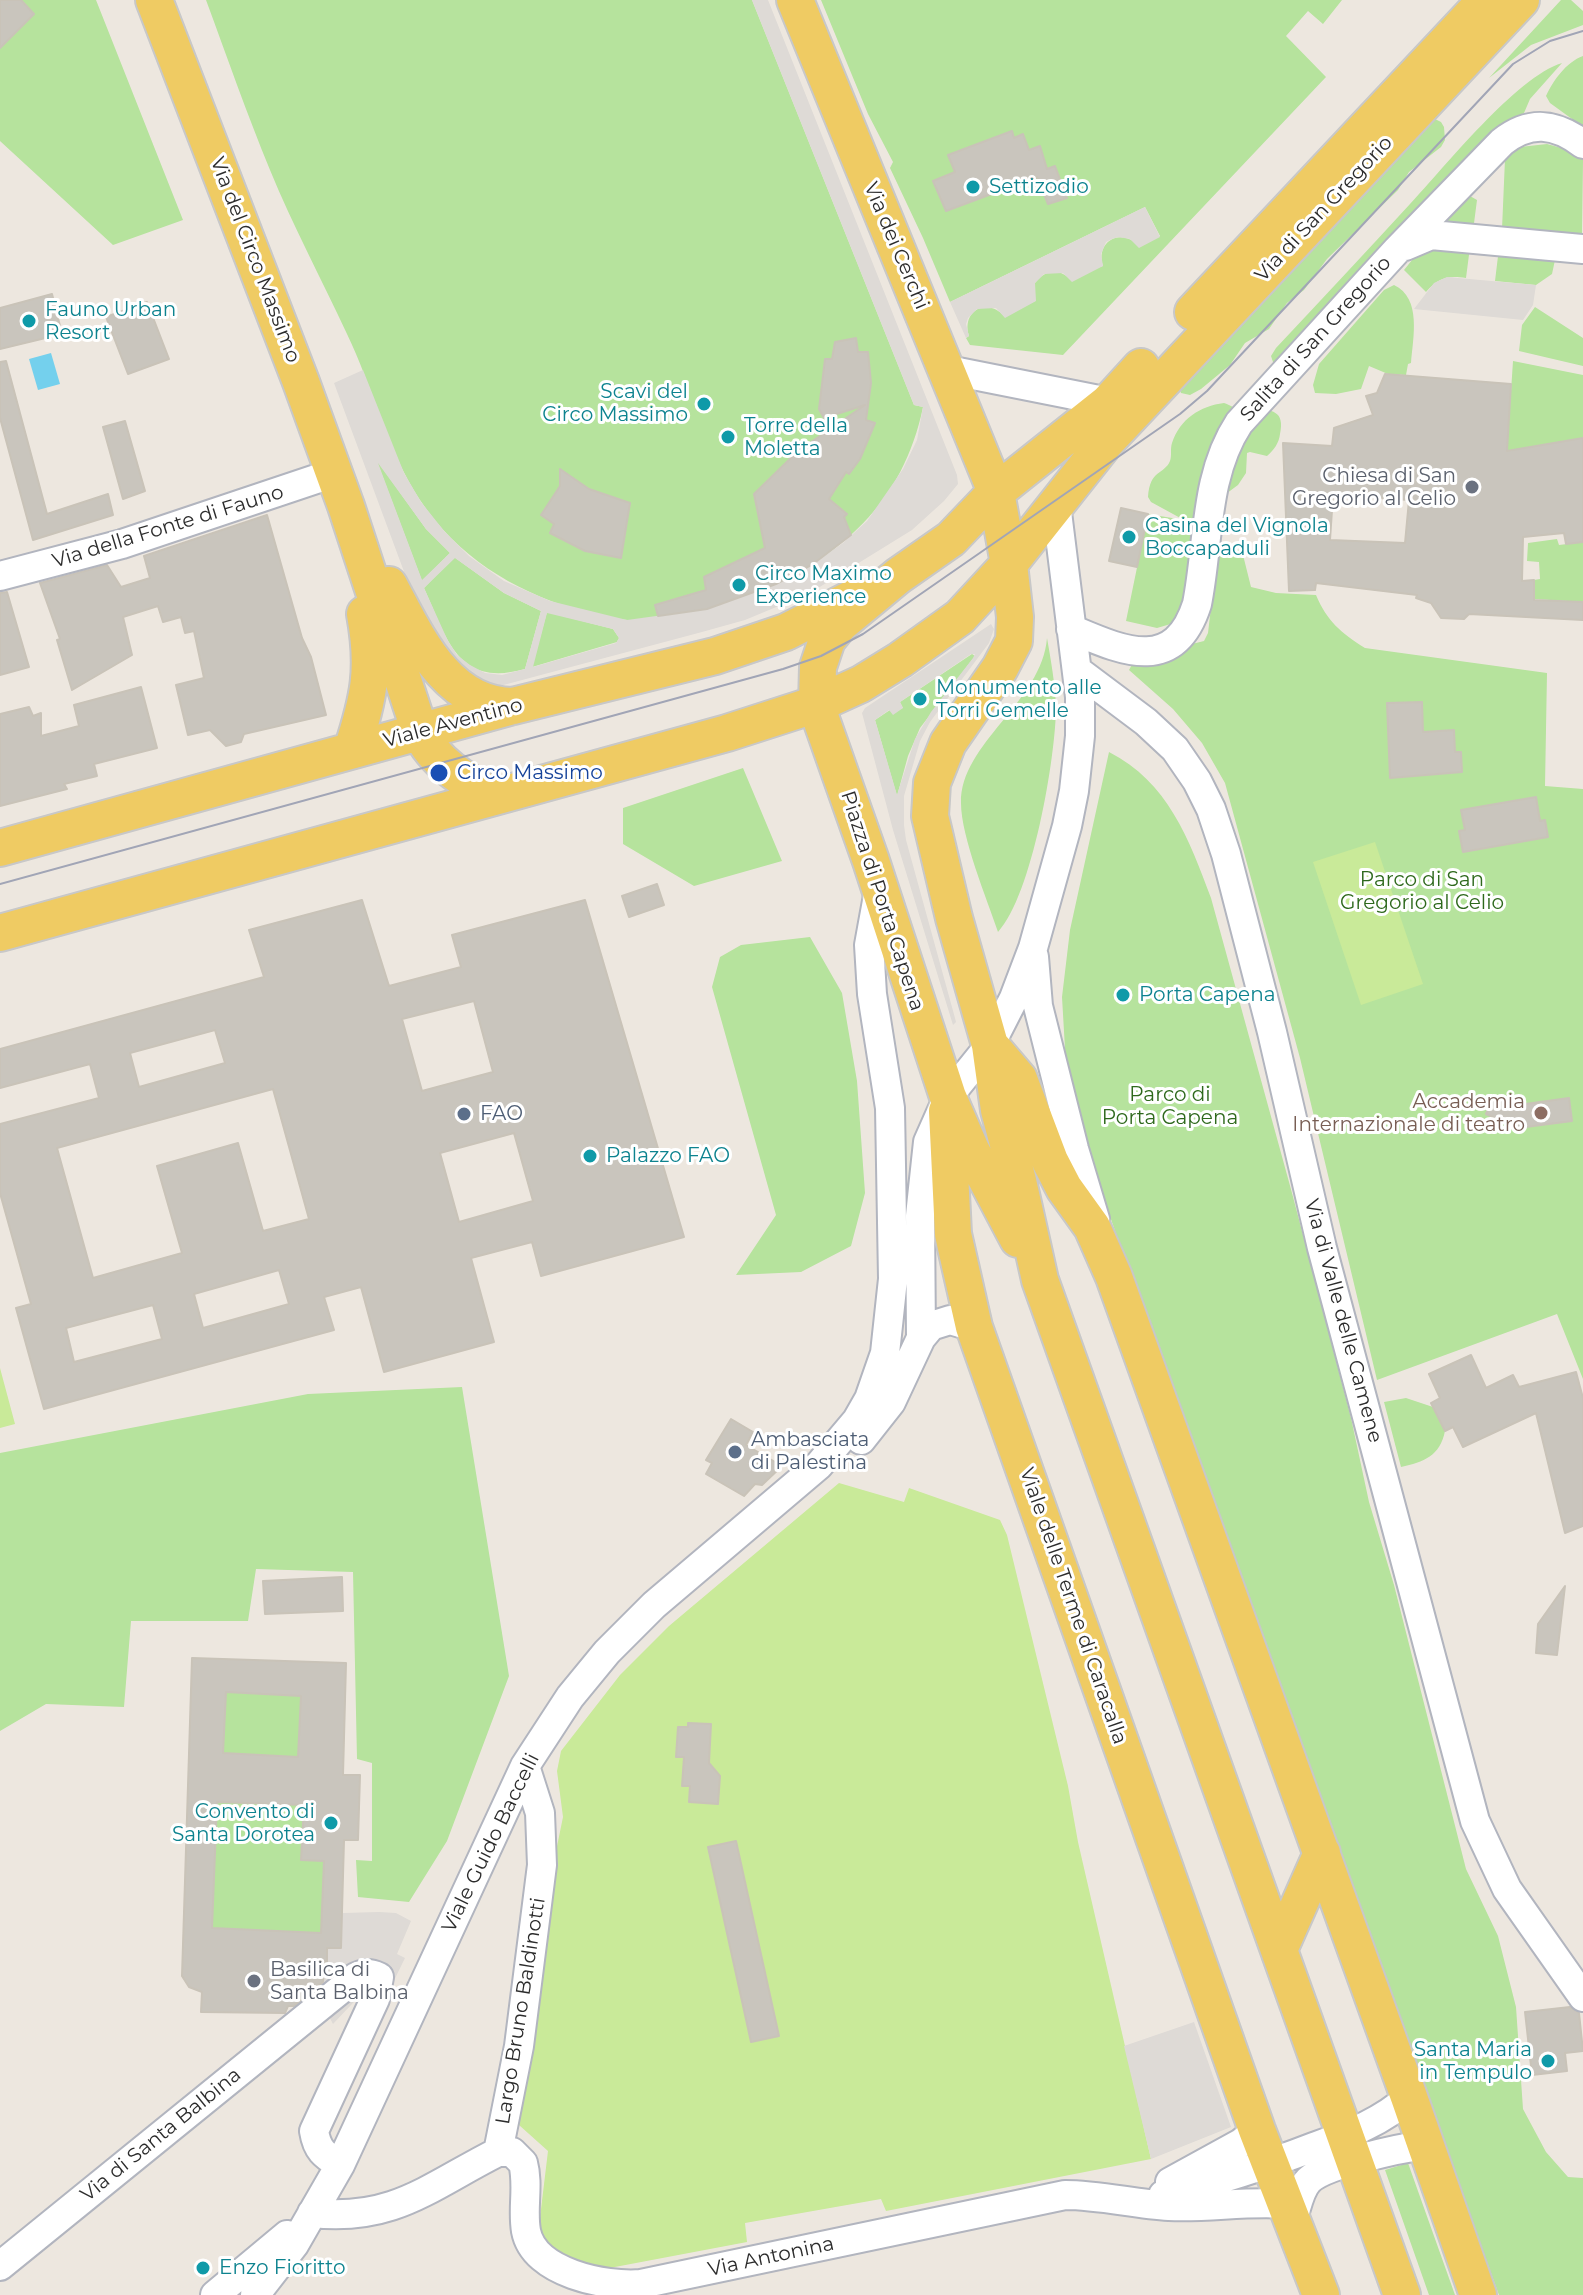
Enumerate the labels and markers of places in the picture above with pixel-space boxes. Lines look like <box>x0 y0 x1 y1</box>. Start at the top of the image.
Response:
place label: Settizodio <box>989 175 1089 199</box>
marker: Settizodio <box>964 178 982 196</box>
place label: Fauno Urban Resort <box>45 298 176 345</box>
marker: Fauno Urban Resort <box>20 312 38 330</box>
place label: Scavi del Circo Massimo <box>542 380 688 427</box>
marker: Scavi del Circo Massimo <box>695 395 713 413</box>
place label: Torre della Moletta <box>744 414 848 461</box>
marker: Torre della Moletta <box>719 428 737 446</box>
place label: Chiesa di San Gregorio al Celio <box>1292 464 1456 511</box>
marker: Chiesa di San Gregorio al Celio <box>1463 478 1481 496</box>
place label: Casina del Vignola Boccapaduli <box>1145 514 1329 561</box>
marker: Casina del Vignola Boccapaduli <box>1120 528 1138 546</box>
place label: Circo Maximo Experience <box>755 562 892 609</box>
marker: Circo Maximo Experience <box>730 576 748 594</box>
place label: Monumento alle Torri Gemelle <box>936 676 1102 723</box>
marker: Monumento alle Torri Gemelle <box>911 690 929 708</box>
place label: Circo Massimo <box>457 761 603 785</box>
marker: Circo Massimo <box>428 762 450 784</box>
place label: Porta Capena <box>1139 983 1276 1007</box>
marker: Porta Capena <box>1114 986 1132 1004</box>
place label: Accademia Internazionale di teatro <box>1292 1090 1525 1137</box>
place label: FAO <box>480 1102 523 1126</box>
marker: Accademia Internazionale di teatro <box>1532 1104 1550 1122</box>
marker: FAO <box>455 1105 473 1123</box>
place label: Palazzo FAO <box>606 1144 730 1168</box>
marker: Palazzo FAO <box>581 1147 599 1165</box>
place label: Ambasciata di Palestina <box>751 1428 869 1475</box>
marker: Ambasciata di Palestina <box>726 1443 744 1461</box>
place label: Convento di Santa Dorotea <box>172 1800 315 1847</box>
marker: Convento di Santa Dorotea <box>322 1814 340 1832</box>
place label: Basilica di Santa Balbina <box>270 1958 409 2005</box>
marker: Basilica di Santa Balbina <box>245 1972 263 1990</box>
place label: Santa Maria in Tempulo <box>1414 2038 1532 2085</box>
marker: Santa Maria in Tempulo <box>1539 2052 1557 2070</box>
place label: Enzo Fioritto <box>219 2256 346 2280</box>
marker: Enzo Fioritto <box>194 2259 212 2277</box>

